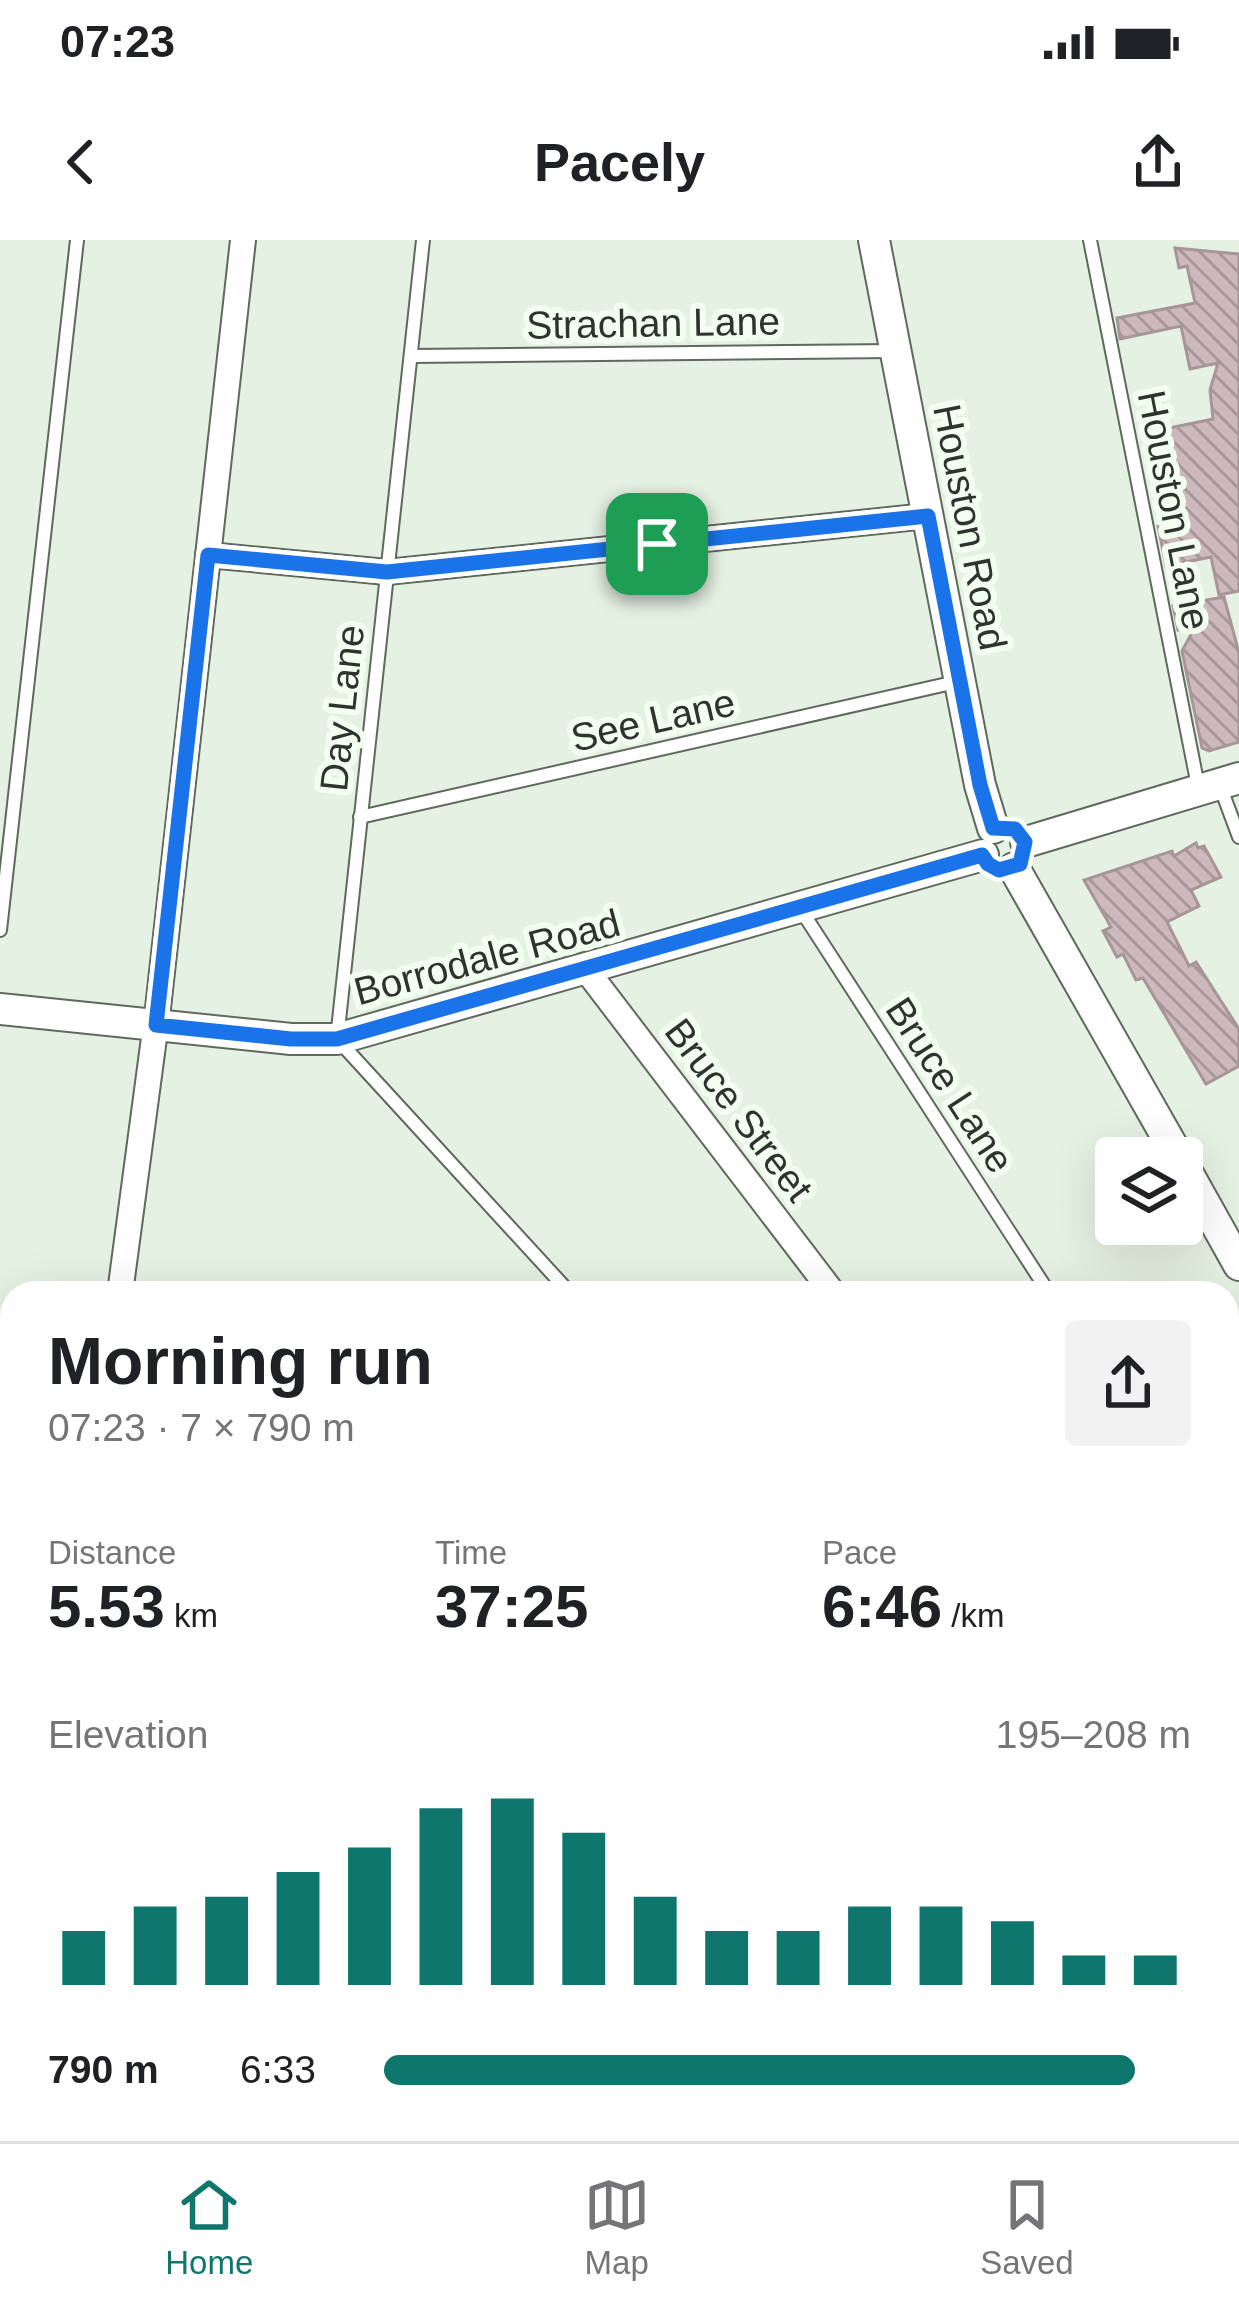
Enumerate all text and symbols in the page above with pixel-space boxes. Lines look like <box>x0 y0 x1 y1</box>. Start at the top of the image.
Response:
text: 07:23 <box>60 16 175 67</box>
icon: back <box>48 129 114 195</box>
icon: share <box>1125 129 1191 195</box>
text: Pacely <box>534 132 705 192</box>
street label: Strachan Lane <box>526 299 780 347</box>
street label: Houston Lane <box>1130 387 1218 633</box>
street label: Houston Road <box>925 401 1015 653</box>
pin <box>606 493 708 595</box>
icon: arrive <box>624 511 690 577</box>
street label: Day Lane <box>312 623 372 793</box>
street label: See Lane <box>567 680 739 760</box>
street label: Borrodale Road <box>350 901 624 1013</box>
street label: Bruce Lane <box>878 990 1022 1180</box>
street label: Bruce Street <box>657 1010 821 1210</box>
map controls <box>1095 1137 1203 1245</box>
button: layers <box>1095 1137 1203 1245</box>
button: share <box>1065 1320 1191 1446</box>
text: Morning run <box>48 1324 433 1398</box>
text: 07:23 · 7 × 790 m <box>48 1406 355 1449</box>
text: Distance <box>48 1534 176 1571</box>
text: Time <box>435 1534 507 1571</box>
text: Pace <box>822 1534 897 1571</box>
text: 5.53 <box>48 1573 165 1640</box>
text: 37:25 <box>435 1573 588 1640</box>
text: 6:46 <box>822 1573 942 1640</box>
text: km <box>165 1597 218 1634</box>
text: /km <box>942 1597 1004 1634</box>
text: Elevation <box>48 1713 208 1756</box>
text: 195–208 m <box>996 1713 1191 1756</box>
text: 790 m <box>48 2048 159 2091</box>
text: 6:33 <box>240 2048 316 2091</box>
tab: Home <box>165 2172 253 2282</box>
tab: Map <box>584 2172 650 2282</box>
tab: Saved <box>980 2172 1074 2282</box>

